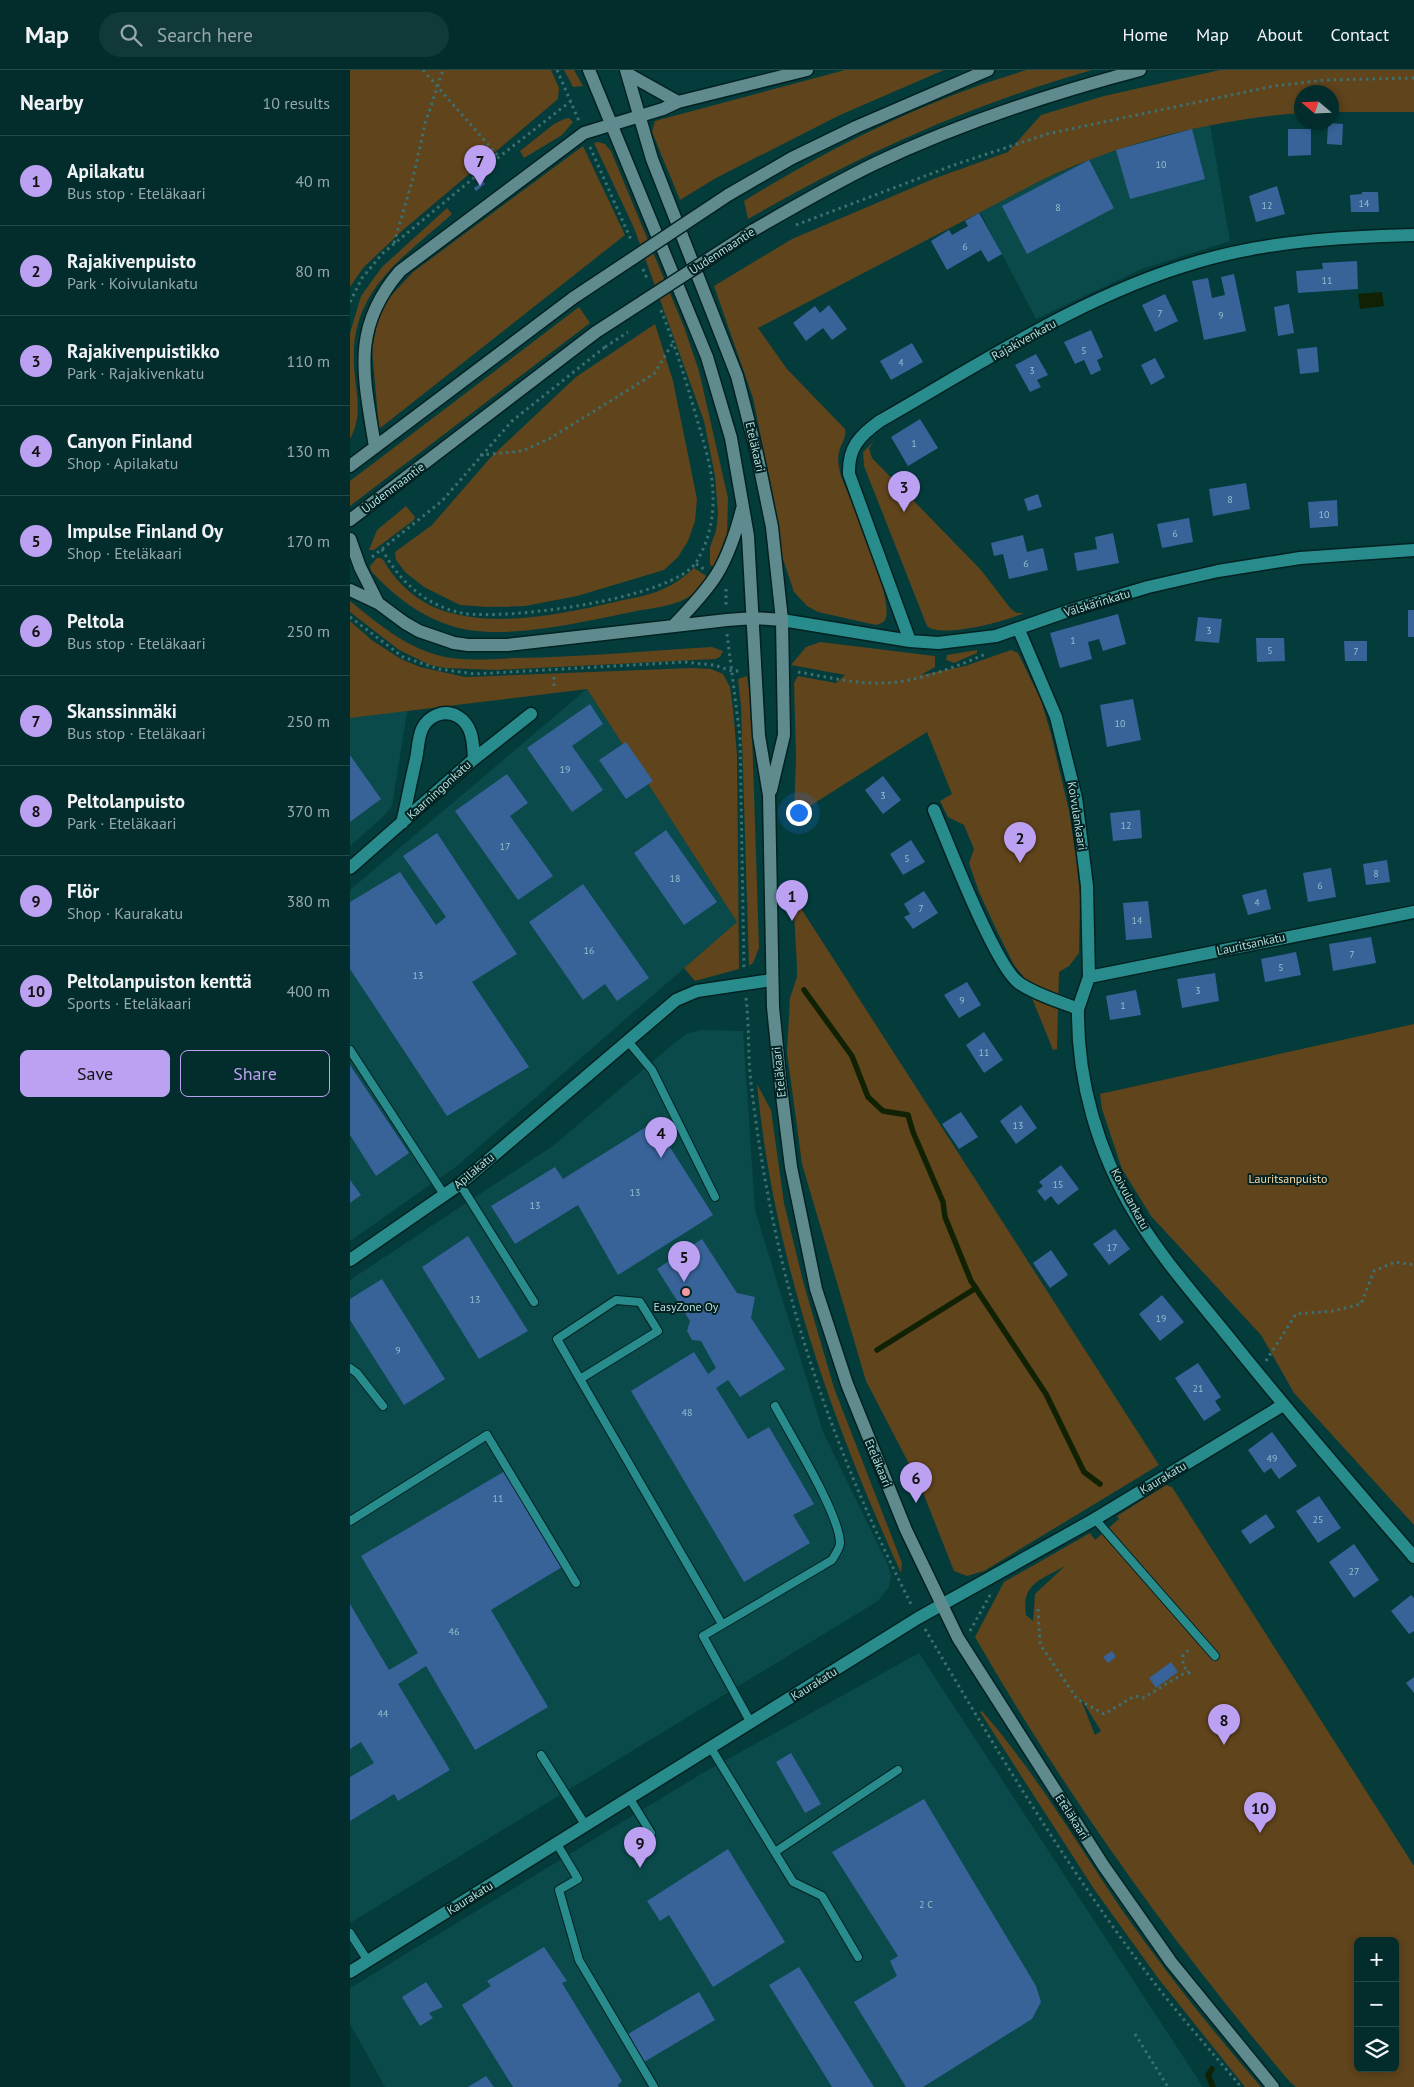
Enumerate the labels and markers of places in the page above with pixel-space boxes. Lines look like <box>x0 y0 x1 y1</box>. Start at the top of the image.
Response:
pin: 7 <box>464 145 496 186</box>
pin: 3 <box>888 471 920 512</box>
pin: 2 <box>1004 822 1036 863</box>
pin: 1 <box>776 880 808 921</box>
pin: 4 <box>645 1117 677 1158</box>
pin: 5 <box>668 1241 700 1282</box>
marker: EasyZone Oy <box>680 1286 692 1298</box>
place label: EasyZone Oy <box>654 1299 719 1314</box>
pin: 6 <box>900 1462 932 1503</box>
pin: 8 <box>1208 1704 1240 1745</box>
pin: 10 <box>1244 1792 1276 1833</box>
pin: 9 <box>624 1827 656 1868</box>

